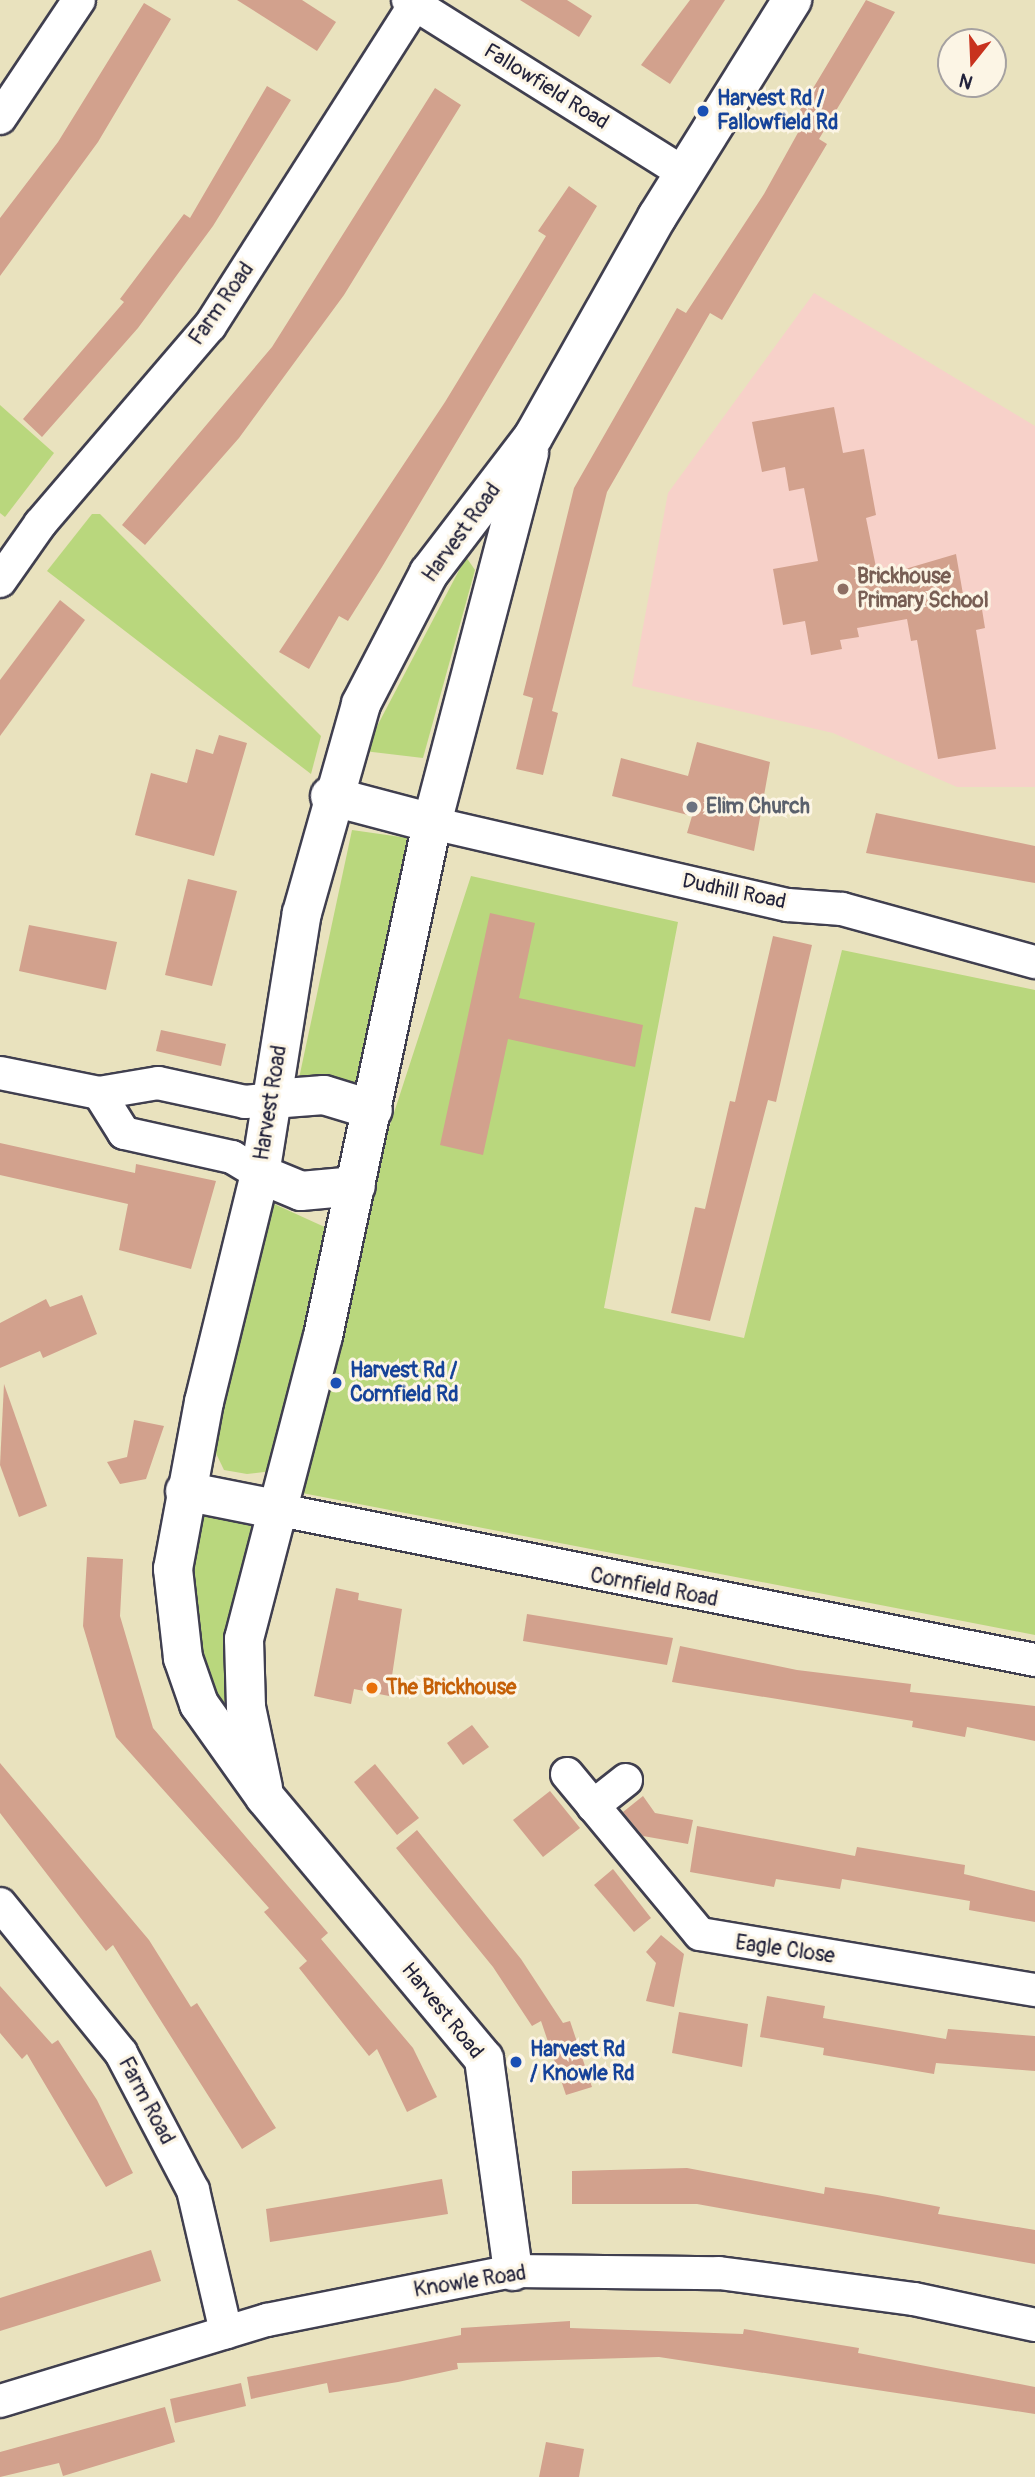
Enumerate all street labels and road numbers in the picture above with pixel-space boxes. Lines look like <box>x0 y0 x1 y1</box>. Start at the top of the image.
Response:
street label: Fallowfield Road <box>479 39 613 135</box>
street label: Farm Road <box>184 258 260 350</box>
street label: Harvest Road <box>418 479 506 587</box>
street label: Dudhill Road <box>680 869 788 915</box>
street label: Harvest Road <box>249 1044 293 1162</box>
street label: Cornfield Road <box>588 1563 720 1613</box>
street label: Eagle Close <box>734 1931 836 1969</box>
street label: Harvest Road <box>396 1958 488 2064</box>
street label: Farm Road <box>112 2053 180 2149</box>
street label: Knowle Road <box>412 2261 528 2303</box>

